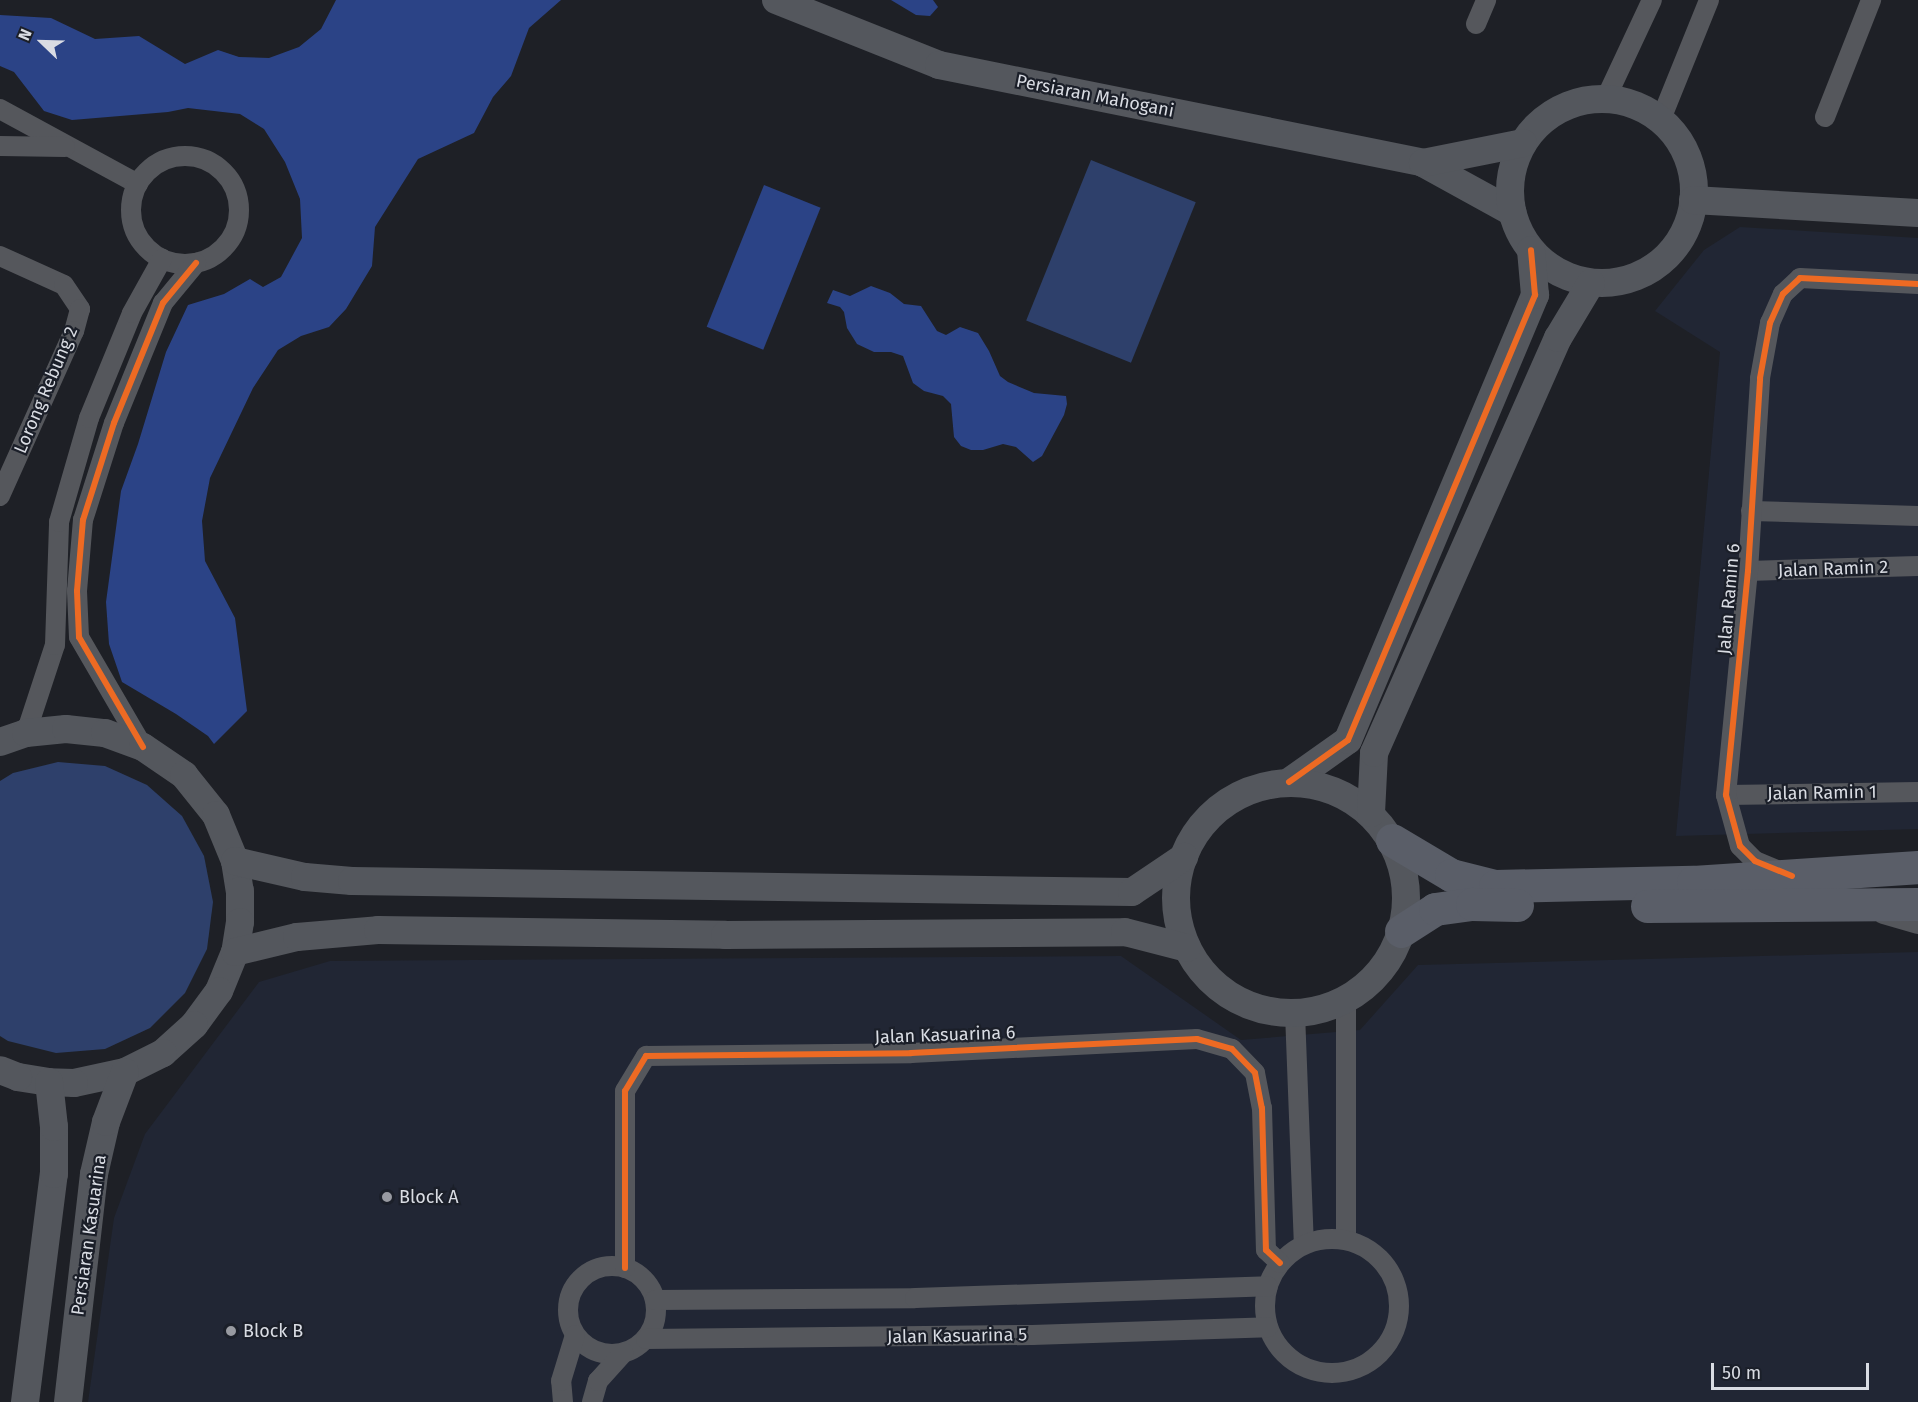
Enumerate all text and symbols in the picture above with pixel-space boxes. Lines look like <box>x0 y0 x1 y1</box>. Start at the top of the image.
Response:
north arrow <box>12 12 72 72</box>
text: N <box>14 26 36 43</box>
street label: Persiaran Mahogani <box>1014 70 1176 122</box>
street label: Lorong Rebung 2 <box>10 323 82 457</box>
street label: Jalan Ramin 6 <box>1713 543 1745 655</box>
street label: Jalan Ramin 2 <box>1777 556 1889 582</box>
street label: Jalan Ramin 1 <box>1767 781 1877 805</box>
street label: Jalan Kasuarina 6 <box>874 1022 1016 1048</box>
street label: Persiaran Kasuarina <box>67 1153 111 1317</box>
place label: Block A <box>399 1186 459 1208</box>
marker: Block A <box>380 1190 394 1204</box>
place label: Block B <box>243 1320 303 1342</box>
marker: Block B <box>224 1324 238 1338</box>
street label: Jalan Kasuarina 5 <box>887 1324 1027 1348</box>
scale bar <box>1714 1351 1872 1389</box>
text: 50 m <box>1722 1362 1761 1384</box>

